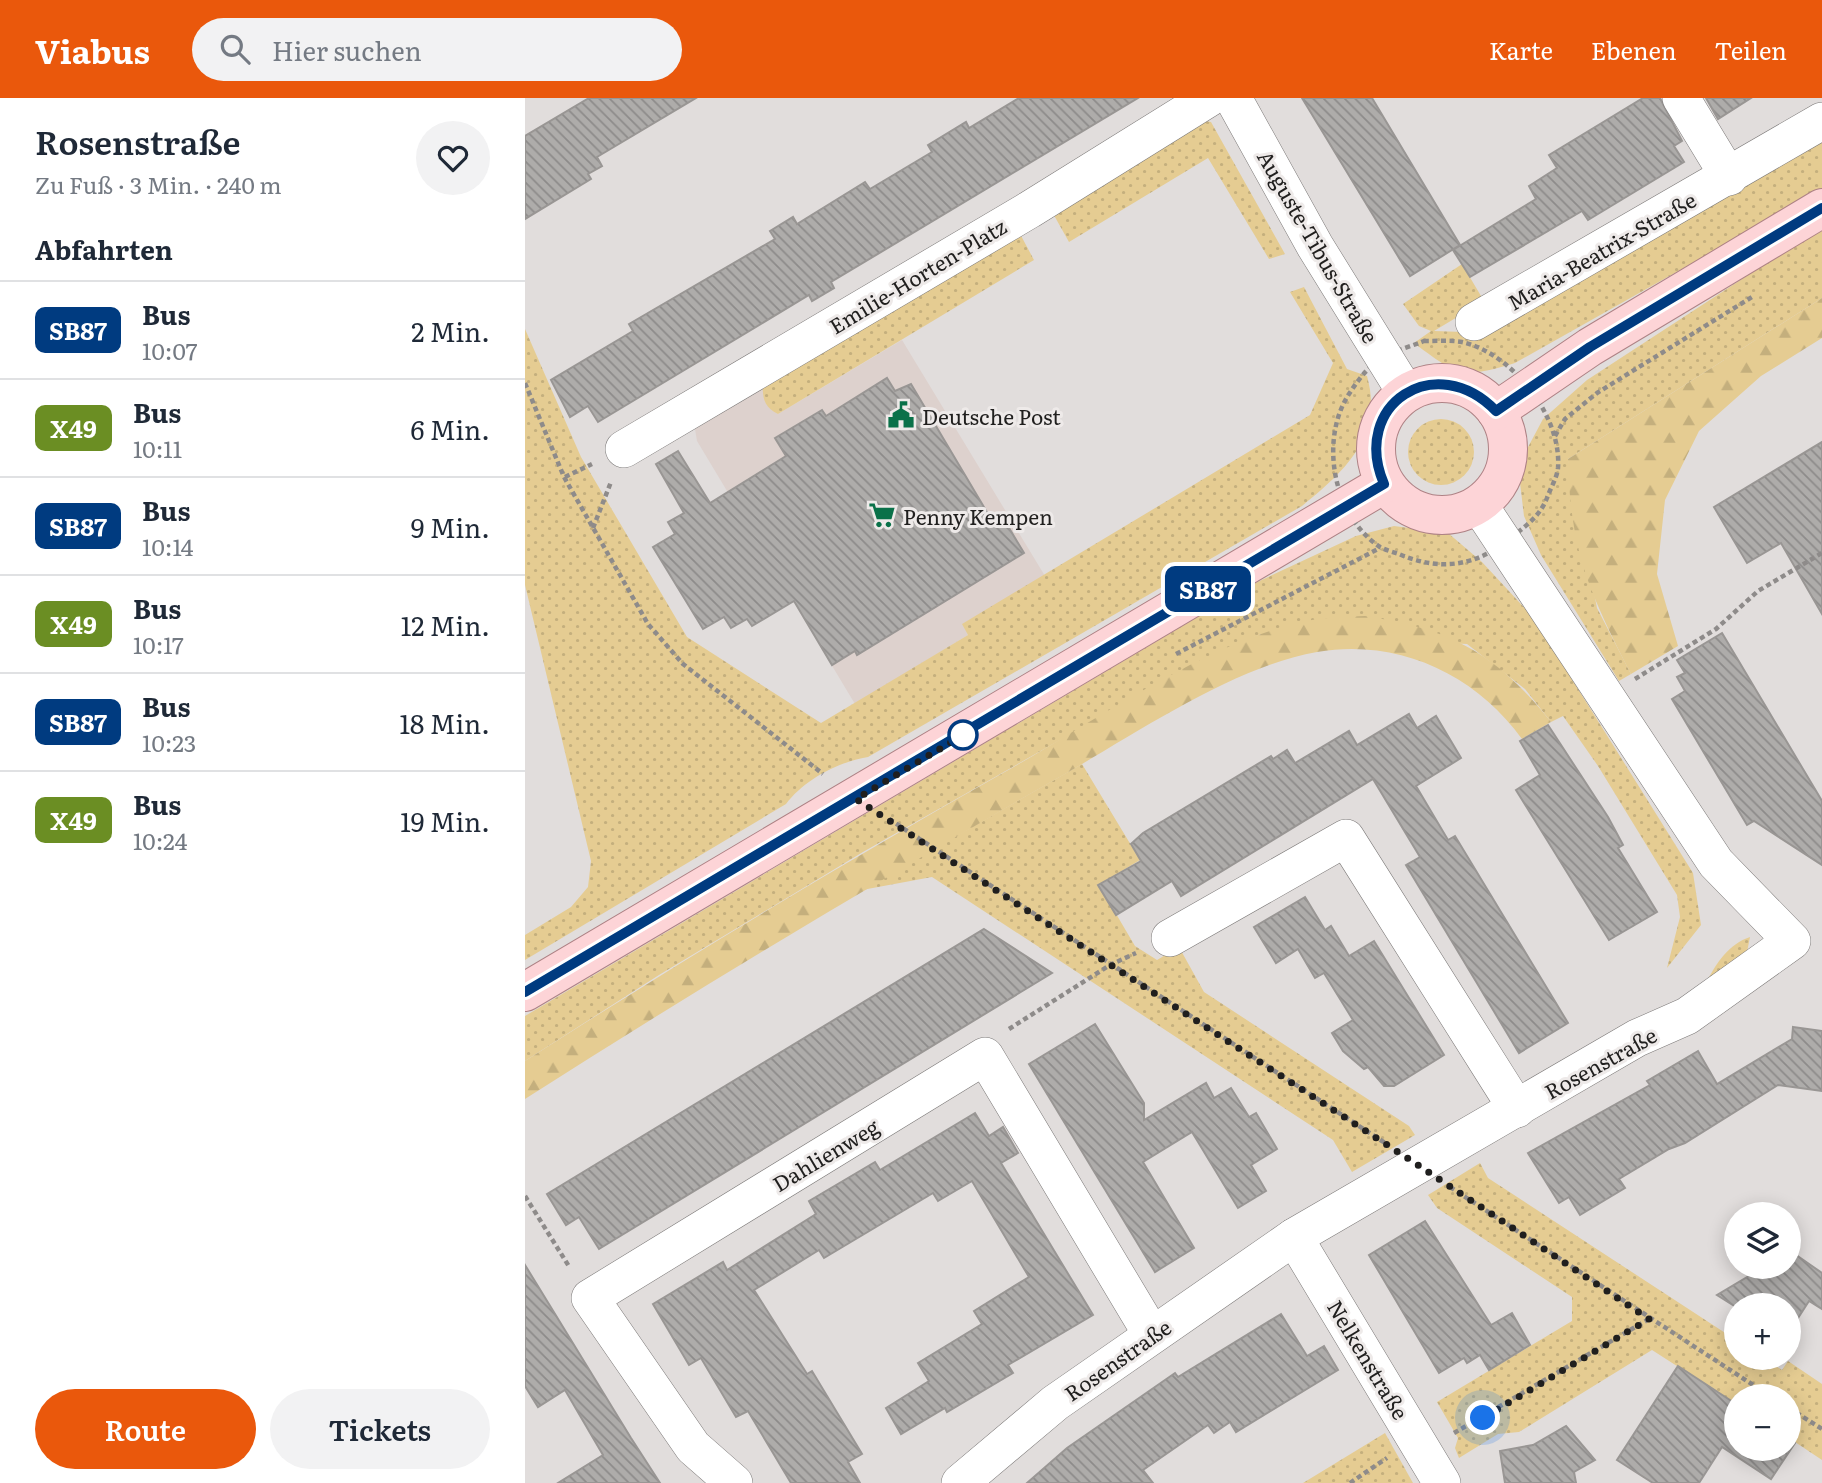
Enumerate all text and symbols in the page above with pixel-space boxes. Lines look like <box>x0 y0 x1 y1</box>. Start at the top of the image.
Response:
search box <box>192 18 682 81</box>
text: Viabus <box>35 25 150 74</box>
icon: search <box>216 30 254 68</box>
text: Hier suchen <box>272 30 422 69</box>
text: Karte <box>1489 32 1553 67</box>
text: Ebenen <box>1591 32 1677 67</box>
text: Teilen <box>1715 32 1787 67</box>
text: Rosenstraße <box>35 116 241 165</box>
button: heart <box>416 121 490 195</box>
street label: Auguste-Tibus-Straße <box>1251 144 1387 348</box>
text: Zu Fuß · 3 Min. · 240 m <box>35 167 282 201</box>
street label: Maria-Beatrix-Straße <box>1501 183 1701 317</box>
street label: Emilie-Horten-Platz <box>822 210 1012 340</box>
text: Abfahrten <box>35 229 173 268</box>
text: Bus <box>142 294 190 333</box>
text: 2 Min. <box>411 311 490 350</box>
text: SB87 <box>49 312 107 347</box>
text: 10:07 <box>142 333 197 367</box>
text: Bus <box>133 392 181 431</box>
public building icon: Deutsche Post <box>886 400 916 430</box>
place label: Deutsche Post <box>922 400 1061 431</box>
text: 6 Min. <box>410 409 490 448</box>
text: X49 <box>50 410 97 445</box>
text: 10:11 <box>133 431 182 465</box>
text: Bus <box>142 490 190 529</box>
supermarket icon: Penny Kempen <box>867 500 897 530</box>
place label: Penny Kempen <box>903 500 1053 531</box>
text: 9 Min. <box>411 507 490 546</box>
text: SB87 <box>49 508 107 543</box>
text: 10:14 <box>142 529 194 563</box>
line badge: SB87 <box>1159 566 1257 612</box>
text: SB87 <box>1179 571 1237 606</box>
text: Bus <box>133 588 181 627</box>
text: 12 Min. <box>401 605 490 644</box>
text: X49 <box>50 606 97 641</box>
text: 10:17 <box>133 627 184 661</box>
text: Bus <box>142 686 190 725</box>
text: 18 Min. <box>400 703 490 742</box>
text: SB87 <box>49 704 107 739</box>
unlabelled marker <box>948 720 978 750</box>
text: 10:23 <box>142 725 196 759</box>
text: Bus <box>133 784 181 823</box>
text: 19 Min. <box>400 801 490 840</box>
text: X49 <box>50 802 97 837</box>
text: 10:24 <box>133 823 187 857</box>
street label: Rosenstraße <box>1538 1018 1662 1106</box>
street label: Dahlienweg <box>766 1110 884 1198</box>
map controls <box>1724 1202 1801 1461</box>
button: layers <box>1724 1202 1801 1279</box>
street label: Nelkenstraße <box>1321 1293 1417 1425</box>
button: + <box>1724 1293 1801 1370</box>
street label: Rosenstraße <box>1057 1311 1177 1407</box>
button: − <box>1724 1384 1801 1461</box>
button: Route <box>35 1389 256 1469</box>
button: Tickets <box>270 1389 490 1469</box>
your location <box>1465 1400 1500 1435</box>

